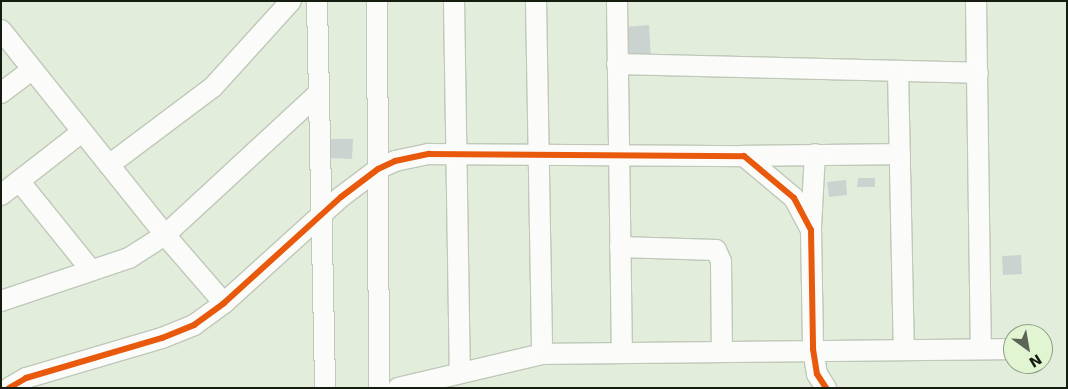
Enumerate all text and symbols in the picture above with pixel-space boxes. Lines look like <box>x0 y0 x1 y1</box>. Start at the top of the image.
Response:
north arrow <box>1003 324 1053 374</box>
text: N <box>1026 351 1045 371</box>

